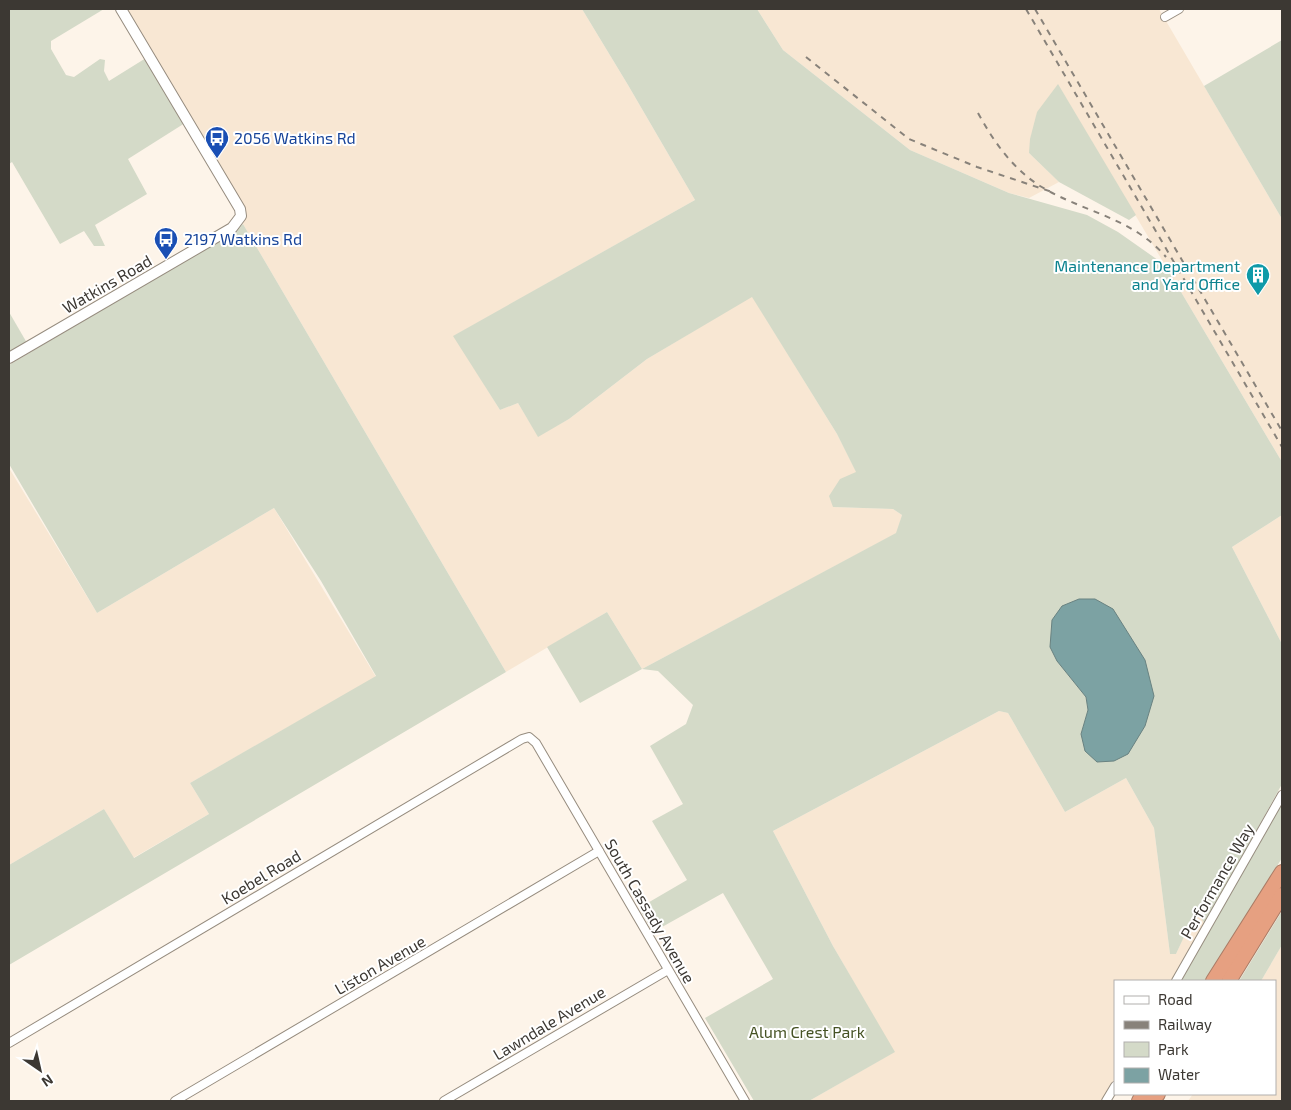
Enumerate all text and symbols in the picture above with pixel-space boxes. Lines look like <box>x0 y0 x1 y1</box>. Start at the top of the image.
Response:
bus stop icon: 2056 Watkins Rd <box>204 125 230 159</box>
place label: 2056 Watkins Rd <box>234 128 356 147</box>
bus stop icon: 2197 Watkins Rd <box>153 226 179 260</box>
place label: 2197 Watkins Rd <box>184 229 302 248</box>
street label: Watkins Road <box>59 250 155 317</box>
place label: Maintenance Department and Yard Office <box>1054 256 1240 293</box>
building icon: Maintenance Department and Yard Office <box>1245 262 1271 296</box>
street label: Performance Way <box>1176 819 1258 942</box>
street label: South Cassady Avenue <box>601 835 699 986</box>
street label: Koebel Road <box>218 845 304 908</box>
street label: Liston Avenue <box>331 931 428 998</box>
legend <box>1114 980 1276 1095</box>
street label: Lawndale Avenue <box>489 982 608 1064</box>
text: Road <box>1158 990 1193 1008</box>
text: Railway <box>1158 1015 1212 1033</box>
park label: Alum Crest Park <box>749 1022 865 1041</box>
text: Park <box>1158 1040 1189 1058</box>
north arrow <box>15 1045 65 1095</box>
text: Water <box>1158 1065 1200 1083</box>
text: N <box>39 1071 56 1091</box>

